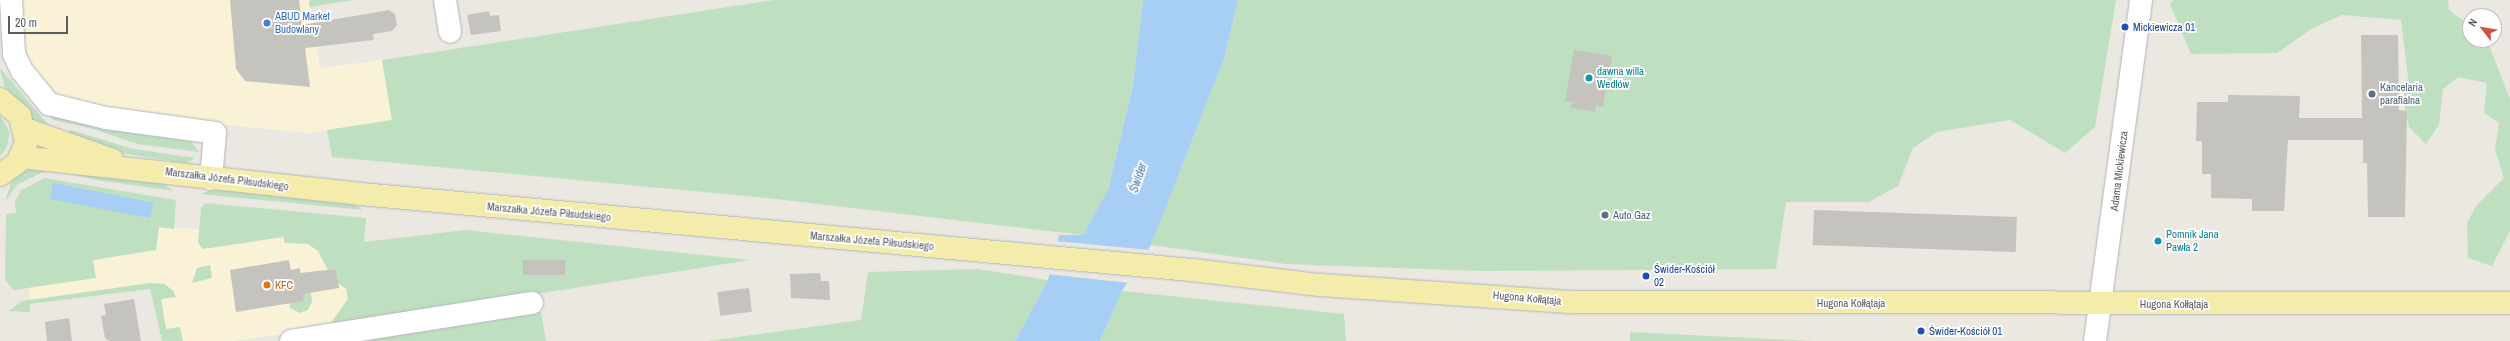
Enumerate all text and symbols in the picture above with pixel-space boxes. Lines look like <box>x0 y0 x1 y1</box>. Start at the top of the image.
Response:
scale bar <box>10 8 70 34</box>
north arrow <box>2462 8 2502 48</box>
place label: ABUD Market Budowlany <box>275 10 330 36</box>
text: 20 m <box>15 15 37 31</box>
text: N <box>2465 16 2480 29</box>
marker: ABUD Market Budowlany <box>262 18 272 28</box>
place label: Mickiewicza 01 <box>2133 20 2195 34</box>
marker: Mickiewicza 01 <box>2120 22 2130 32</box>
place label: dawna willa Wedlów <box>1597 65 1644 91</box>
marker: dawna willa Wedlów <box>1584 73 1594 83</box>
place label: Kancelaria parafialna <box>2380 81 2423 107</box>
marker: Kancelaria parafialna <box>2367 89 2377 99</box>
street label: Adama Mickiewicza <box>2108 130 2130 212</box>
water label: Świder <box>1127 161 1151 195</box>
street label: Marszałka Józefa Piłsudskiego <box>164 165 290 193</box>
street label: Marszałka Józefa Piłsudskiego <box>486 200 612 224</box>
place label: Auto Gaz <box>1613 208 1651 222</box>
marker: Auto Gaz <box>1600 210 1610 220</box>
place label: Pomnik Jana Pawła 2 <box>2166 228 2219 254</box>
street label: Marszałka Józefa Piłsudskiego <box>809 229 935 253</box>
marker: Pomnik Jana Pawła 2 <box>2153 236 2163 246</box>
place label: Świder-Kościół 02 <box>1654 263 1715 289</box>
marker: Świder-Kościół 02 <box>1641 271 1651 281</box>
place label: KFC <box>275 278 293 292</box>
marker: KFC <box>262 280 272 290</box>
street label: Hugona Kołłątaja <box>1492 288 1562 308</box>
street label: Hugona Kołłątaja <box>1817 296 1885 310</box>
street label: Hugona Kołłątaja <box>2140 297 2208 311</box>
place label: Świder-Kościół 01 <box>1929 324 2002 338</box>
marker: Świder-Kościół 01 <box>1916 326 1926 336</box>

